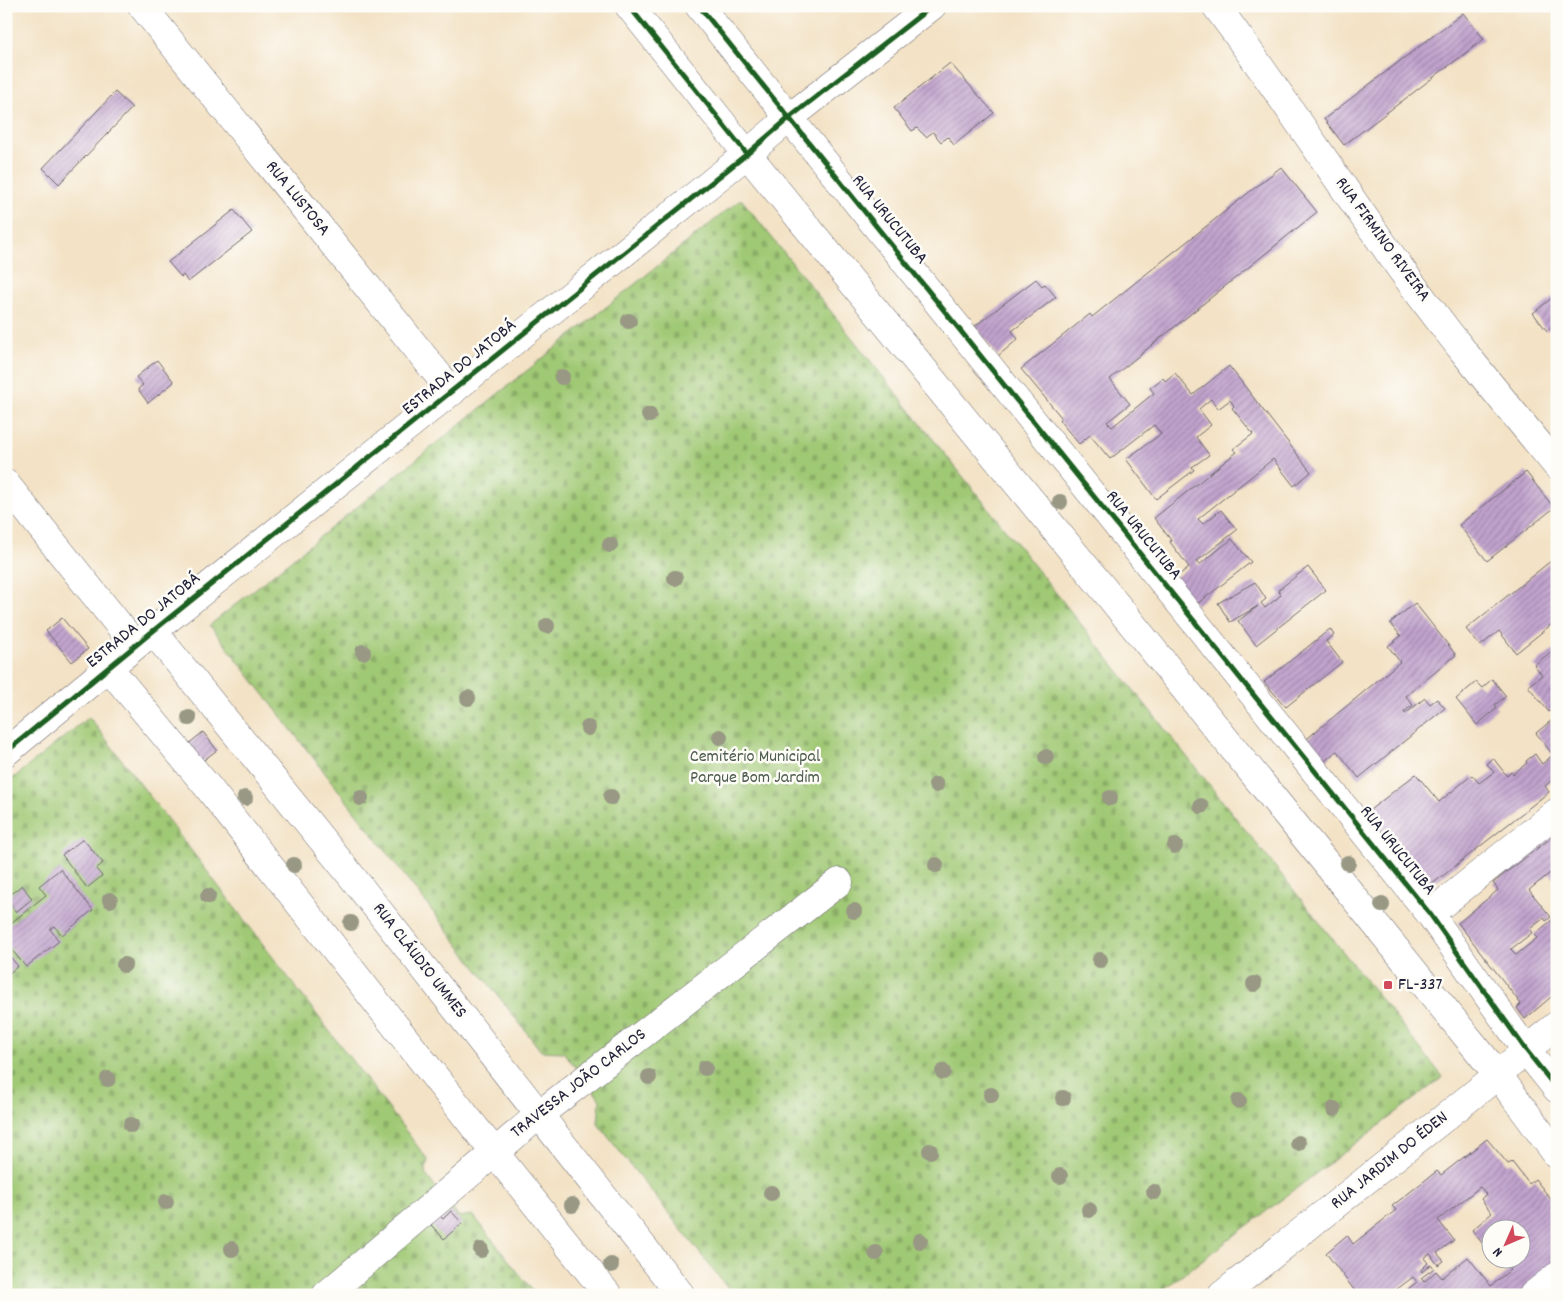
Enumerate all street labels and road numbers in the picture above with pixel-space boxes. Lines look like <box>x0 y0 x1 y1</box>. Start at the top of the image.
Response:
street label: RUA LUSTOSA <box>259 156 335 242</box>
street label: RUA URUCUTUBA <box>845 170 933 270</box>
street label: RUA FIRMINO RIVEIRA <box>1328 173 1436 308</box>
street label: ESTRADA DO JATOBÁ <box>397 314 523 422</box>
street label: RUA URUCUTUBA <box>1099 486 1187 586</box>
street label: ESTRADA DO JATOBÁ <box>81 567 207 675</box>
street label: RUA URUCUTUBA <box>1353 801 1441 901</box>
street label: RUA CLÁUDIO UMMES <box>366 898 472 1024</box>
street label: TRAVESSA JOÃO CARLOS <box>506 1023 652 1145</box>
street label: RUA JARDIM DO ÉDEN <box>1326 1106 1454 1216</box>

